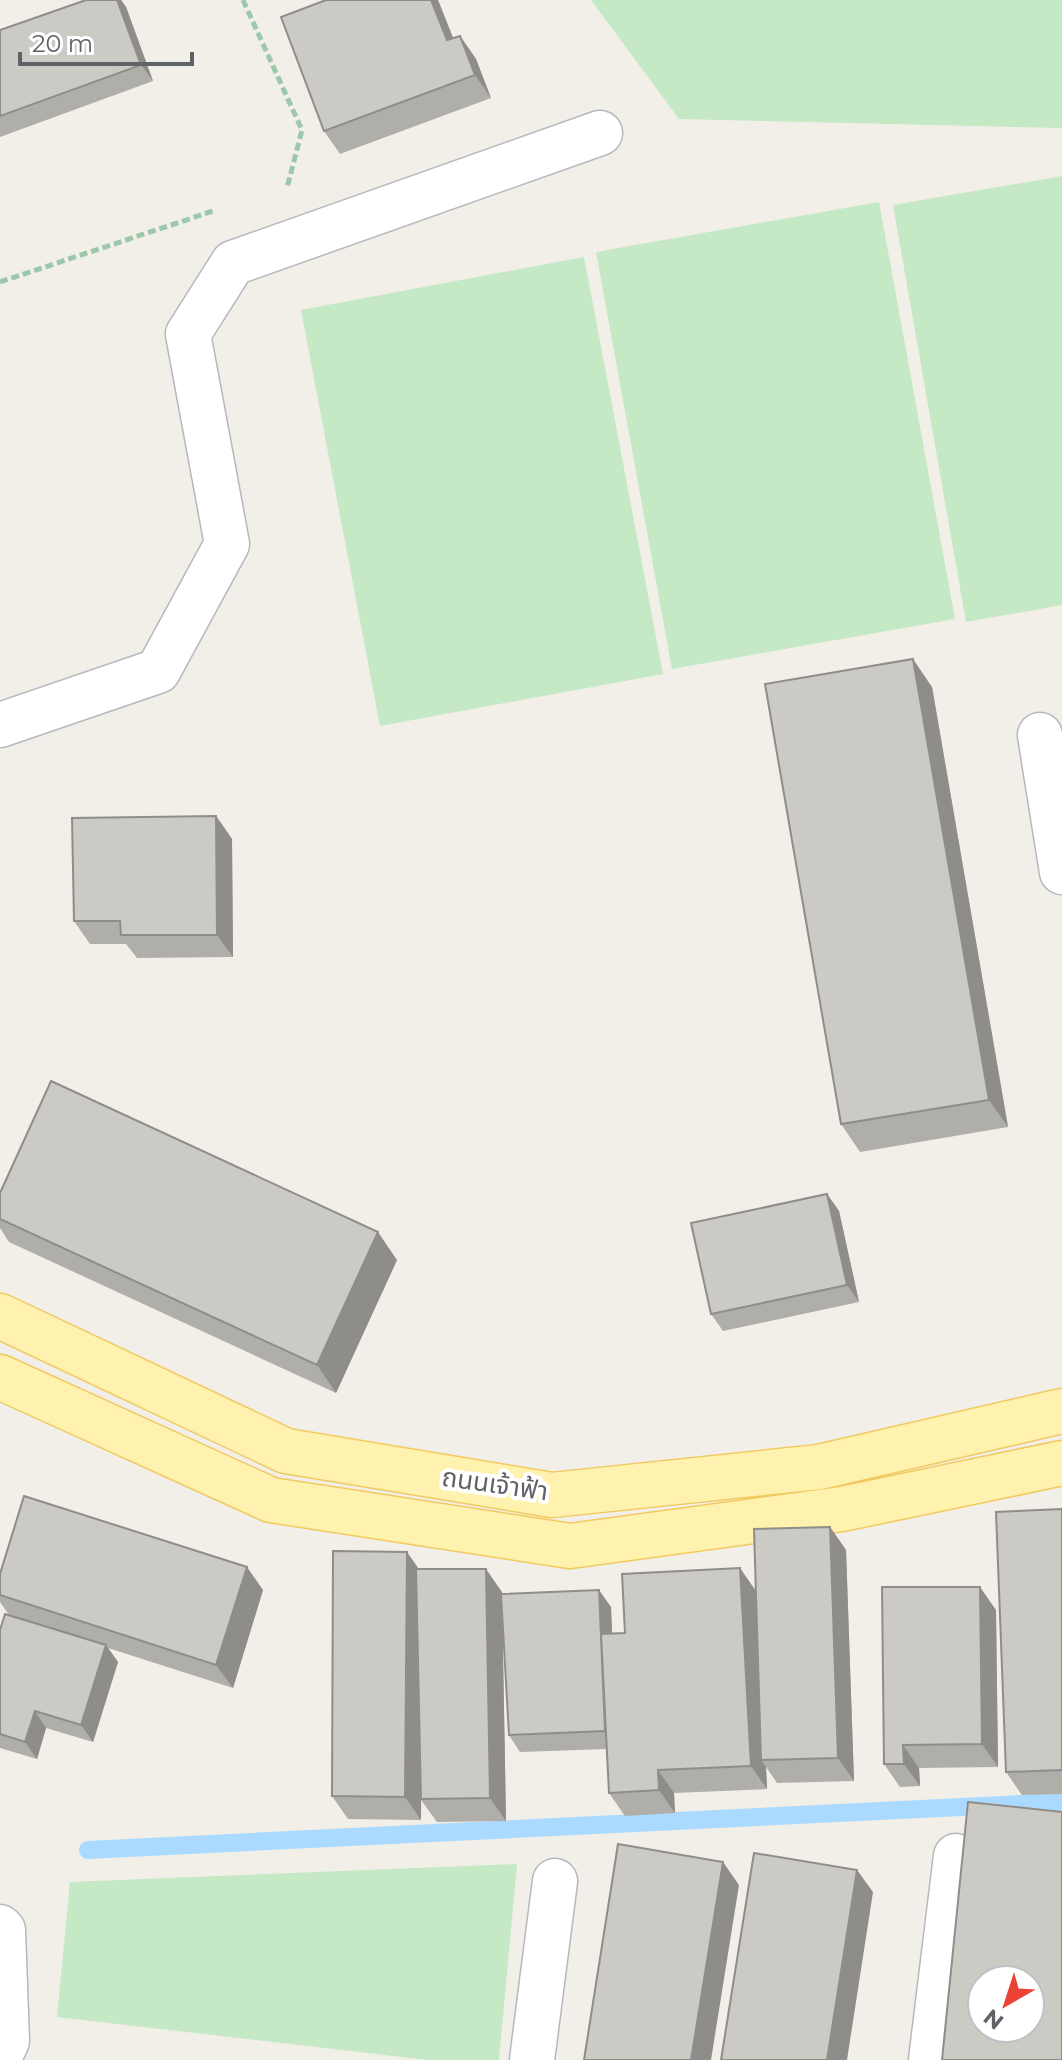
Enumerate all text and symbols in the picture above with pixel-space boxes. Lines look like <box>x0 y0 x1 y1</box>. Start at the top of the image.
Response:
scale bar <box>20 16 192 66</box>
text: 20 m <box>32 29 93 58</box>
street label: ถนนเจ้าฟ้า <box>440 1461 550 1507</box>
north arrow <box>966 1964 1046 2044</box>
text: N <box>978 2003 1009 2035</box>

